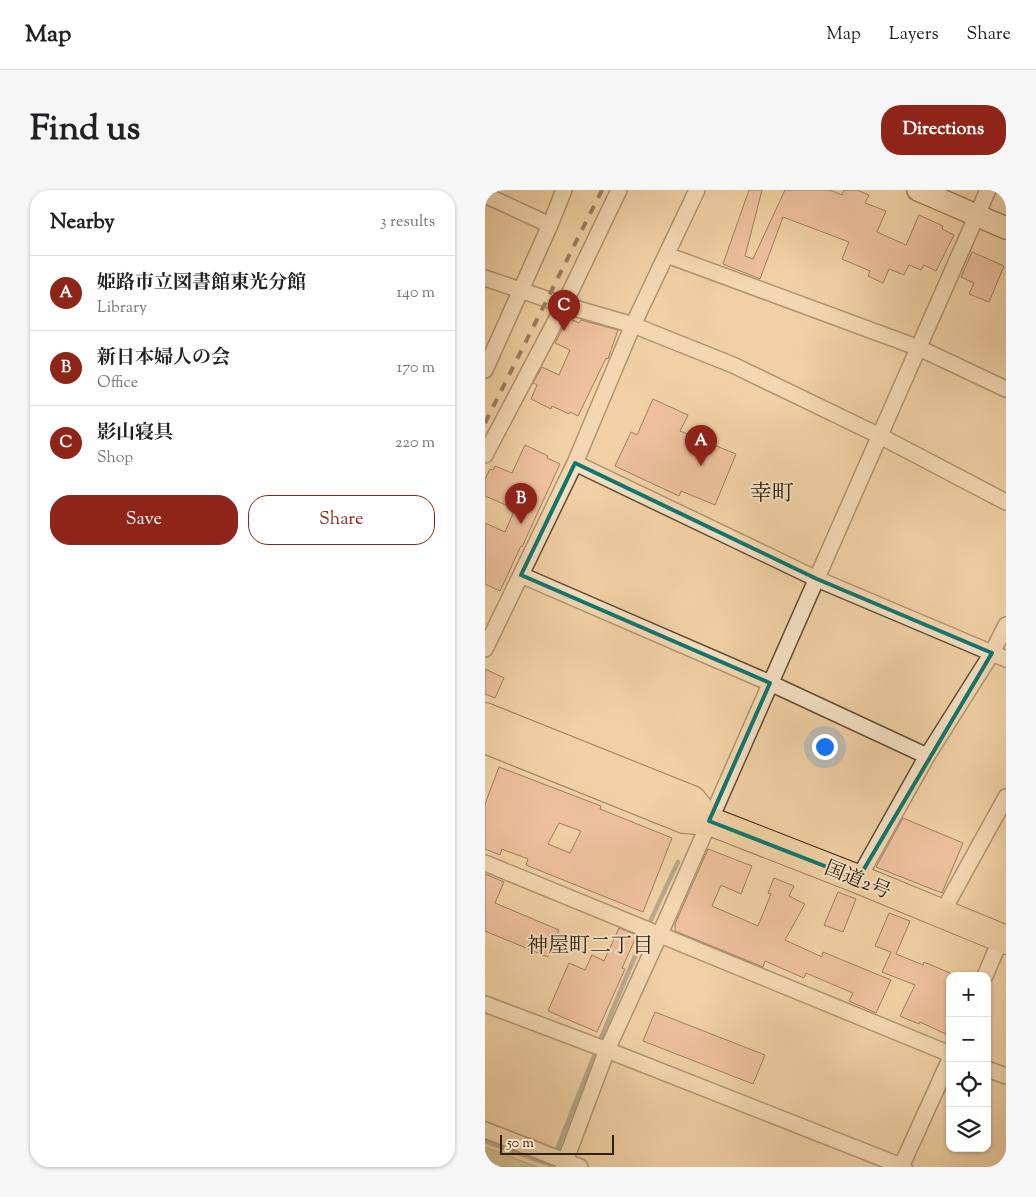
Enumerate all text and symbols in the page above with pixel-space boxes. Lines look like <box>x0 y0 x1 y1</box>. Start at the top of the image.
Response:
text: Map <box>25 18 71 52</box>
text: Map <box>826 22 861 48</box>
text: Layers <box>889 22 939 48</box>
text: Share <box>967 22 1011 48</box>
text: Find us <box>30 105 140 156</box>
button: Directions <box>881 105 1006 155</box>
text: Nearby <box>50 208 115 238</box>
text: 3 results <box>380 211 435 234</box>
text: 姫路市立図書館東光分館 <box>97 270 306 297</box>
text: A <box>60 282 73 305</box>
text: 140 m <box>397 282 435 305</box>
pin: C <box>548 290 580 331</box>
text: Library <box>97 297 147 320</box>
text: 新日本婦人の会 <box>97 345 230 372</box>
text: B <box>61 357 71 380</box>
text: 170 m <box>397 357 435 380</box>
text: Office <box>97 372 138 395</box>
text: 影山寝具 <box>97 420 173 447</box>
pin: A <box>685 425 717 466</box>
text: C <box>60 432 72 455</box>
text: 220 m <box>395 432 435 455</box>
text: Shop <box>97 447 133 470</box>
district label: 幸町 <box>750 479 794 511</box>
pin: B <box>505 483 537 524</box>
button: Save <box>50 495 238 545</box>
button: Share <box>248 495 435 545</box>
your location <box>812 734 838 760</box>
street label: 国道2号 <box>819 855 895 908</box>
district label: 神屋町二丁目 <box>527 932 653 962</box>
map controls <box>946 972 991 1152</box>
button: + <box>946 972 991 1017</box>
button: − <box>946 1017 991 1062</box>
button: locate <box>946 1062 991 1107</box>
button: layers <box>946 1107 991 1152</box>
scale bar <box>500 1132 614 1155</box>
text: 50 m <box>507 1134 534 1154</box>

